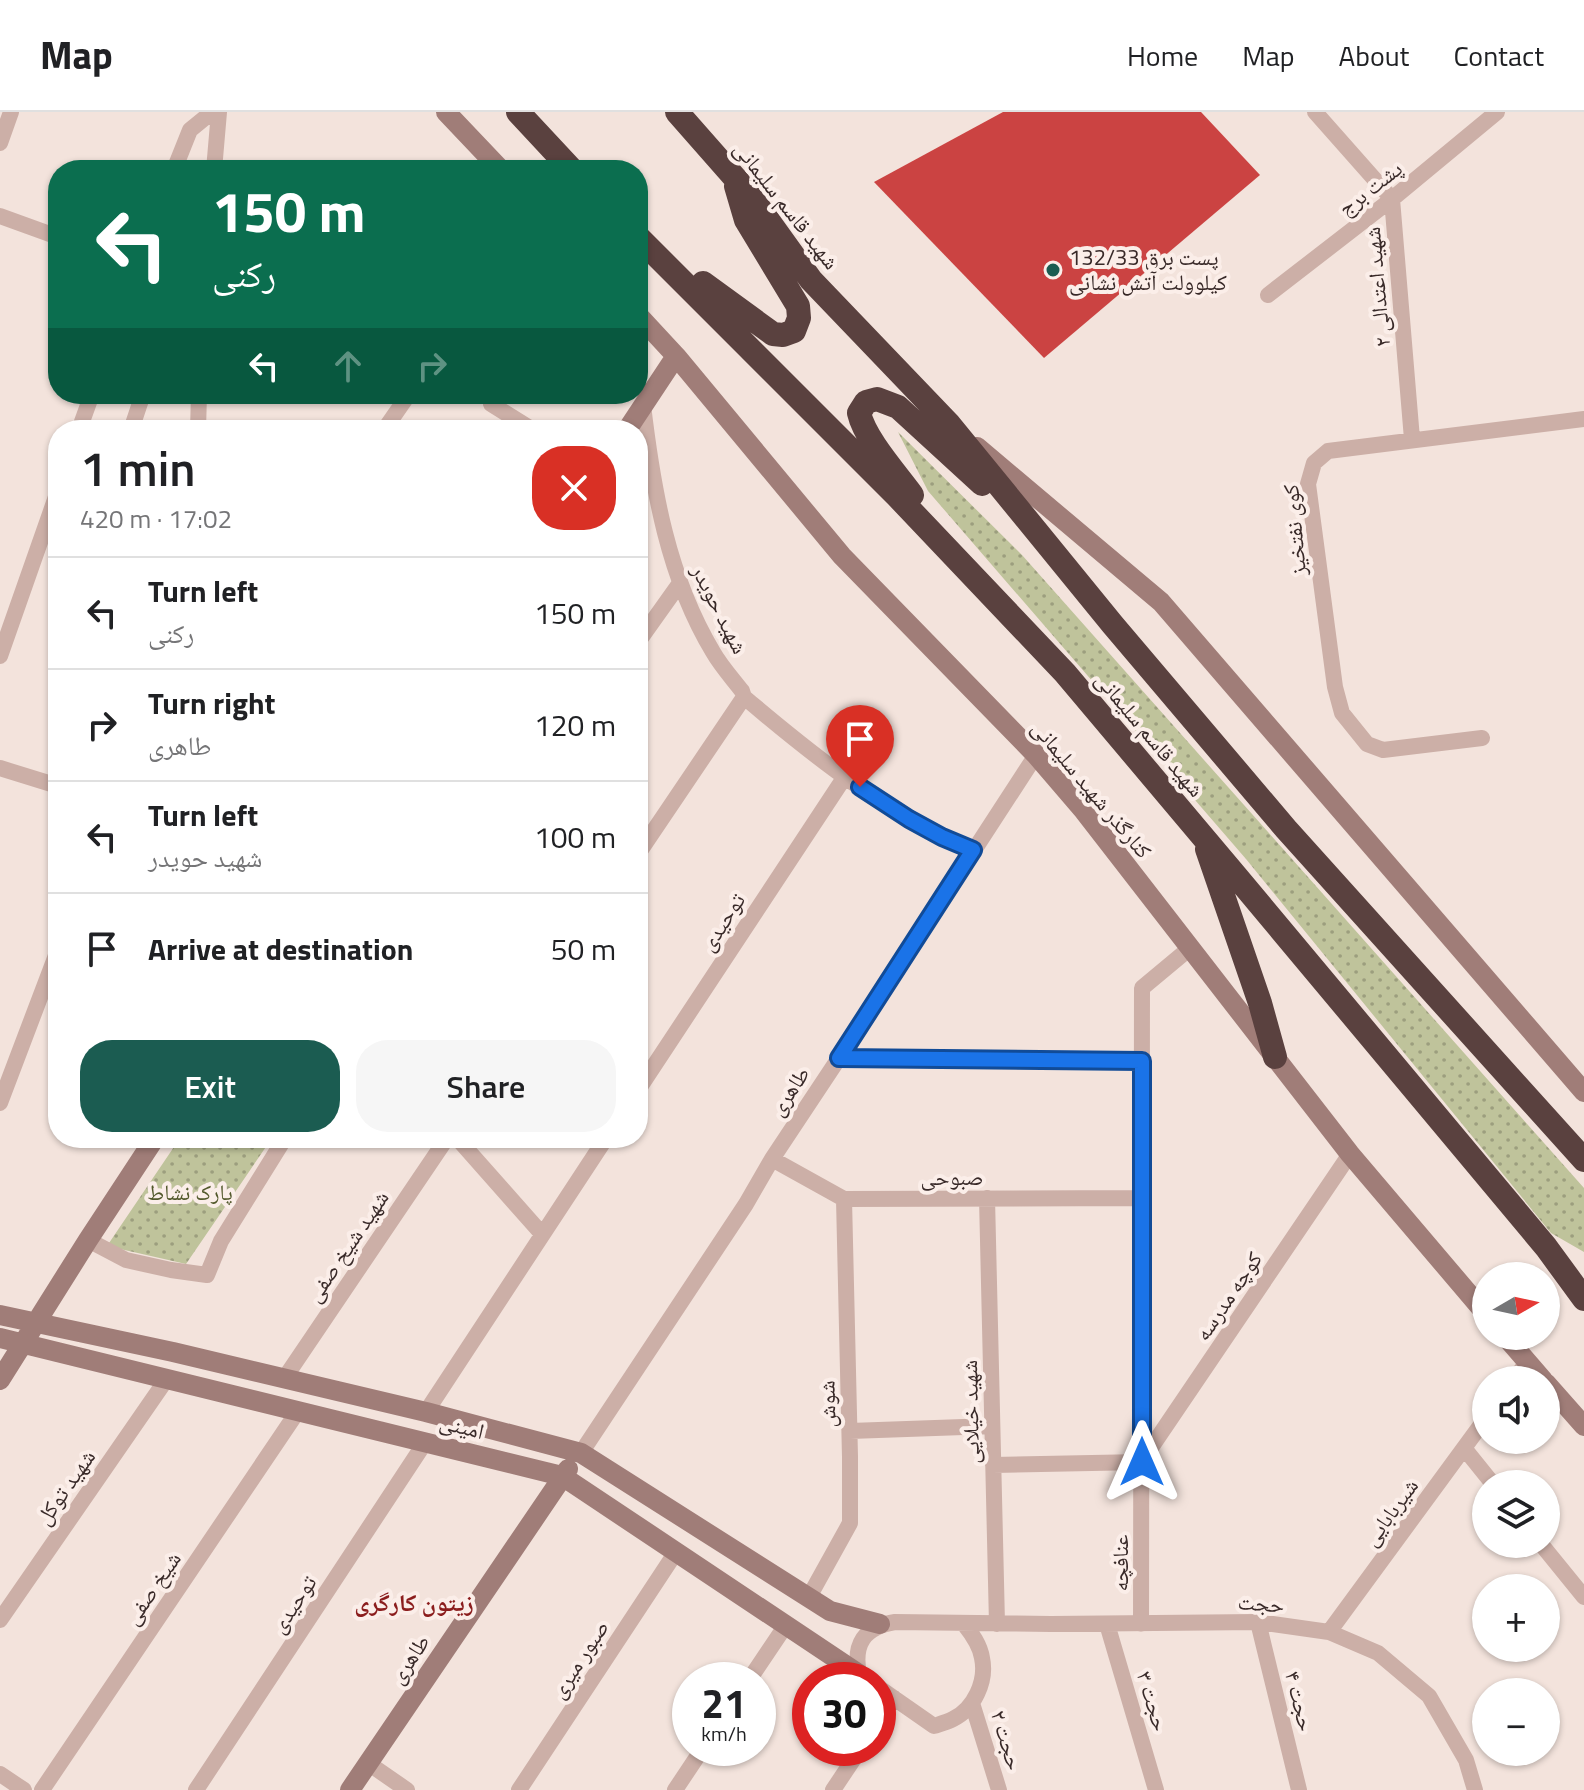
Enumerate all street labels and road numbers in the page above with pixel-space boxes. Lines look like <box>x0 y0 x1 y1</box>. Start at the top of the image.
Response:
street label: شهید قاسم سلیمانی <box>726 133 848 277</box>
street label: پشت برج <box>1330 152 1410 224</box>
street label: شهید اعتدالی ۲ <box>1355 225 1399 349</box>
street label: کوی نفتخیز <box>1273 483 1315 578</box>
street label: شهید حویدر <box>682 557 757 660</box>
street label: شهید قاسم سلیمانی <box>1087 664 1213 804</box>
street label: کنارگذر شهید سلیمانی <box>1024 712 1160 866</box>
street label: توحیدی <box>690 886 754 958</box>
street label: طاهری <box>760 1059 818 1123</box>
street label: صبوحی <box>920 1160 984 1194</box>
street label: شهید شیخ صفی <box>297 1183 397 1309</box>
street label: کوچه مدرسه <box>1186 1244 1270 1348</box>
street label: شهید خیلایی <box>952 1360 988 1464</box>
street label: شوش <box>810 1380 844 1428</box>
street label: امینی <box>436 1404 488 1448</box>
street label: شهید توکل <box>26 1442 104 1532</box>
street label: شیربابایی <box>1354 1471 1426 1553</box>
street label: عنافچه <box>1103 1535 1137 1591</box>
street label: شیخ صفی <box>115 1544 189 1632</box>
street label: توحیدی <box>261 1568 325 1640</box>
street label: حجت <box>1237 1584 1285 1622</box>
street label: صبور میری <box>541 1613 617 1705</box>
street label: طاهری <box>380 1627 438 1691</box>
street label: حجت ۳ <box>1128 1667 1178 1735</box>
street label: حجت ۴ <box>1276 1667 1324 1735</box>
street label: حجت ۲ <box>982 1706 1032 1774</box>

